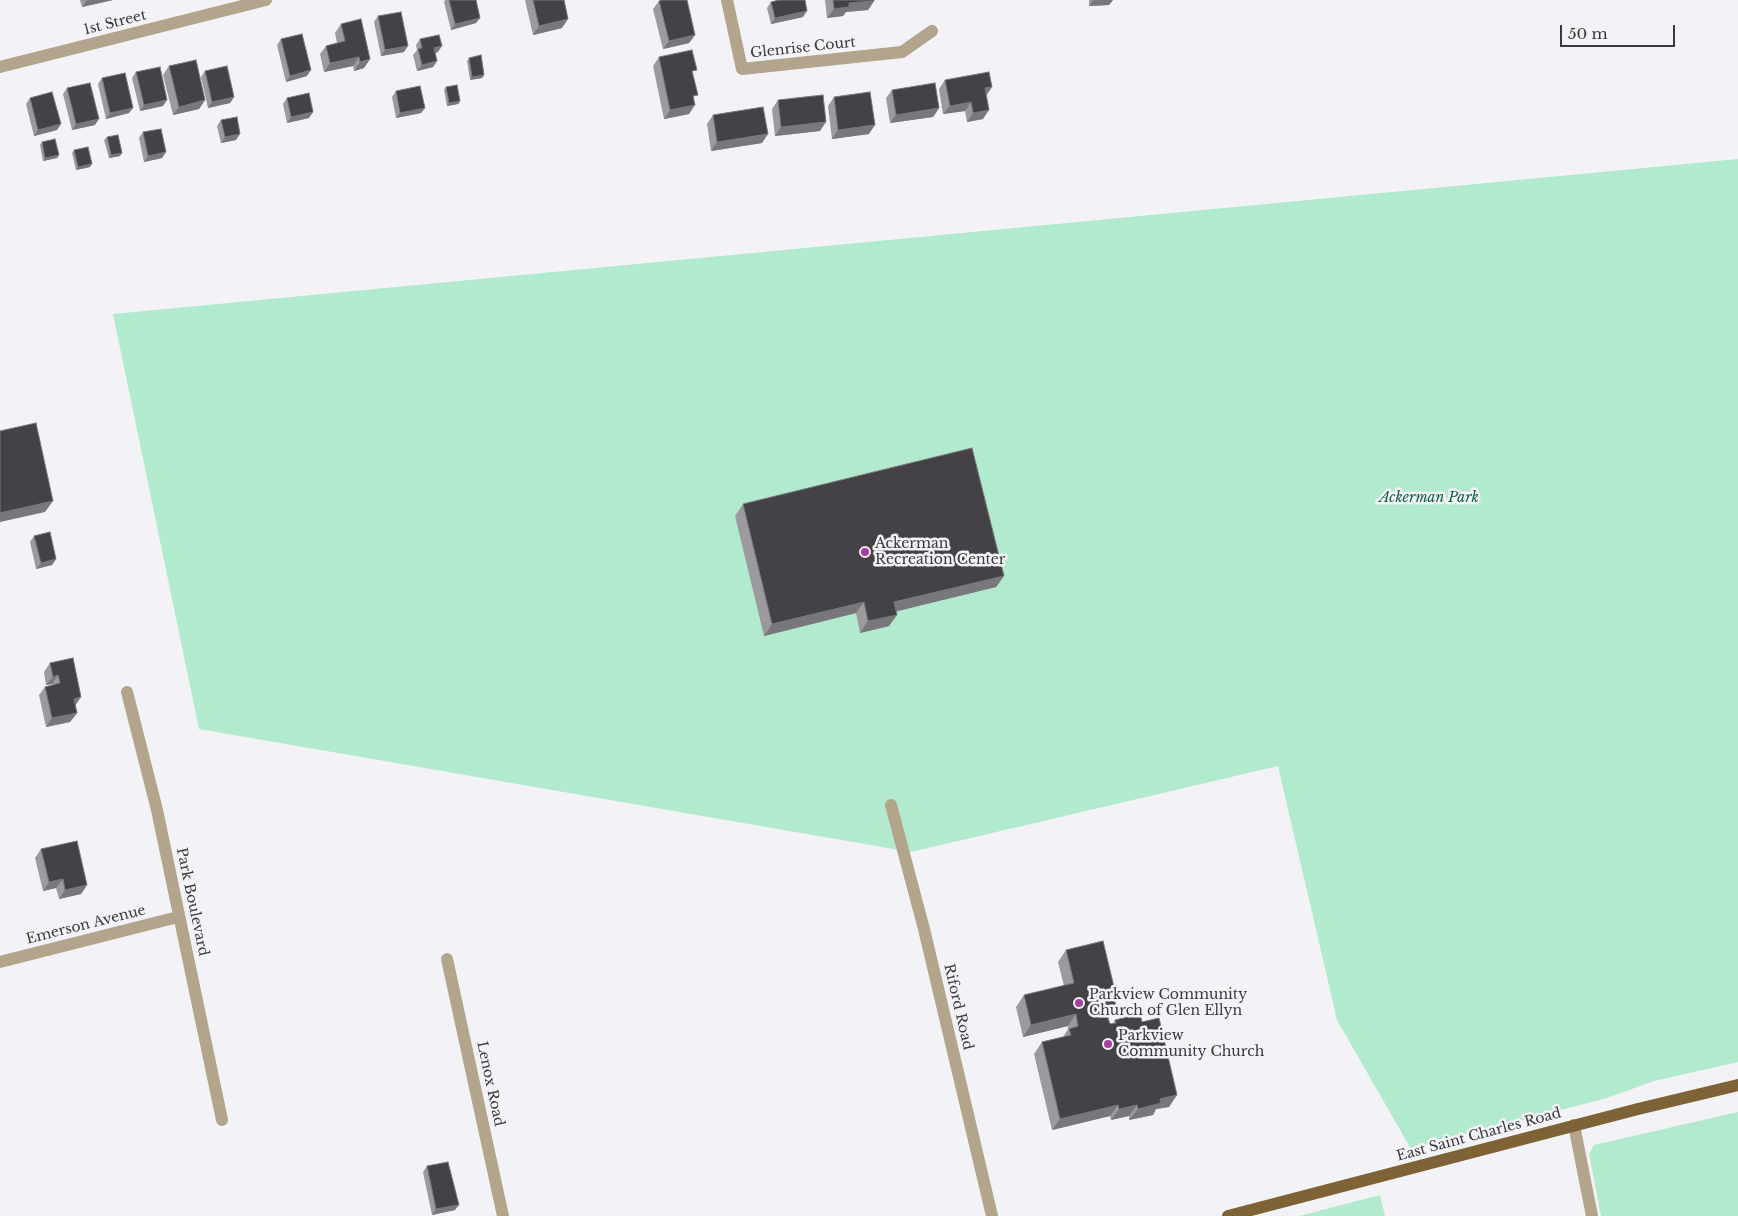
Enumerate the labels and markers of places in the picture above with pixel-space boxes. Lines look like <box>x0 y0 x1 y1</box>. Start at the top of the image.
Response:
place label: Ackerman Recreation Center <box>875 536 1006 568</box>
marker: Ackerman Recreation Center <box>859 546 871 558</box>
place label: Parkview Community Church of Glen Ellyn <box>1089 987 1247 1020</box>
marker: Parkview Community Church of Glen Ellyn <box>1073 997 1085 1009</box>
place label: Parkview Community Church <box>1118 1028 1264 1060</box>
marker: Parkview Community Church <box>1102 1038 1114 1050</box>

